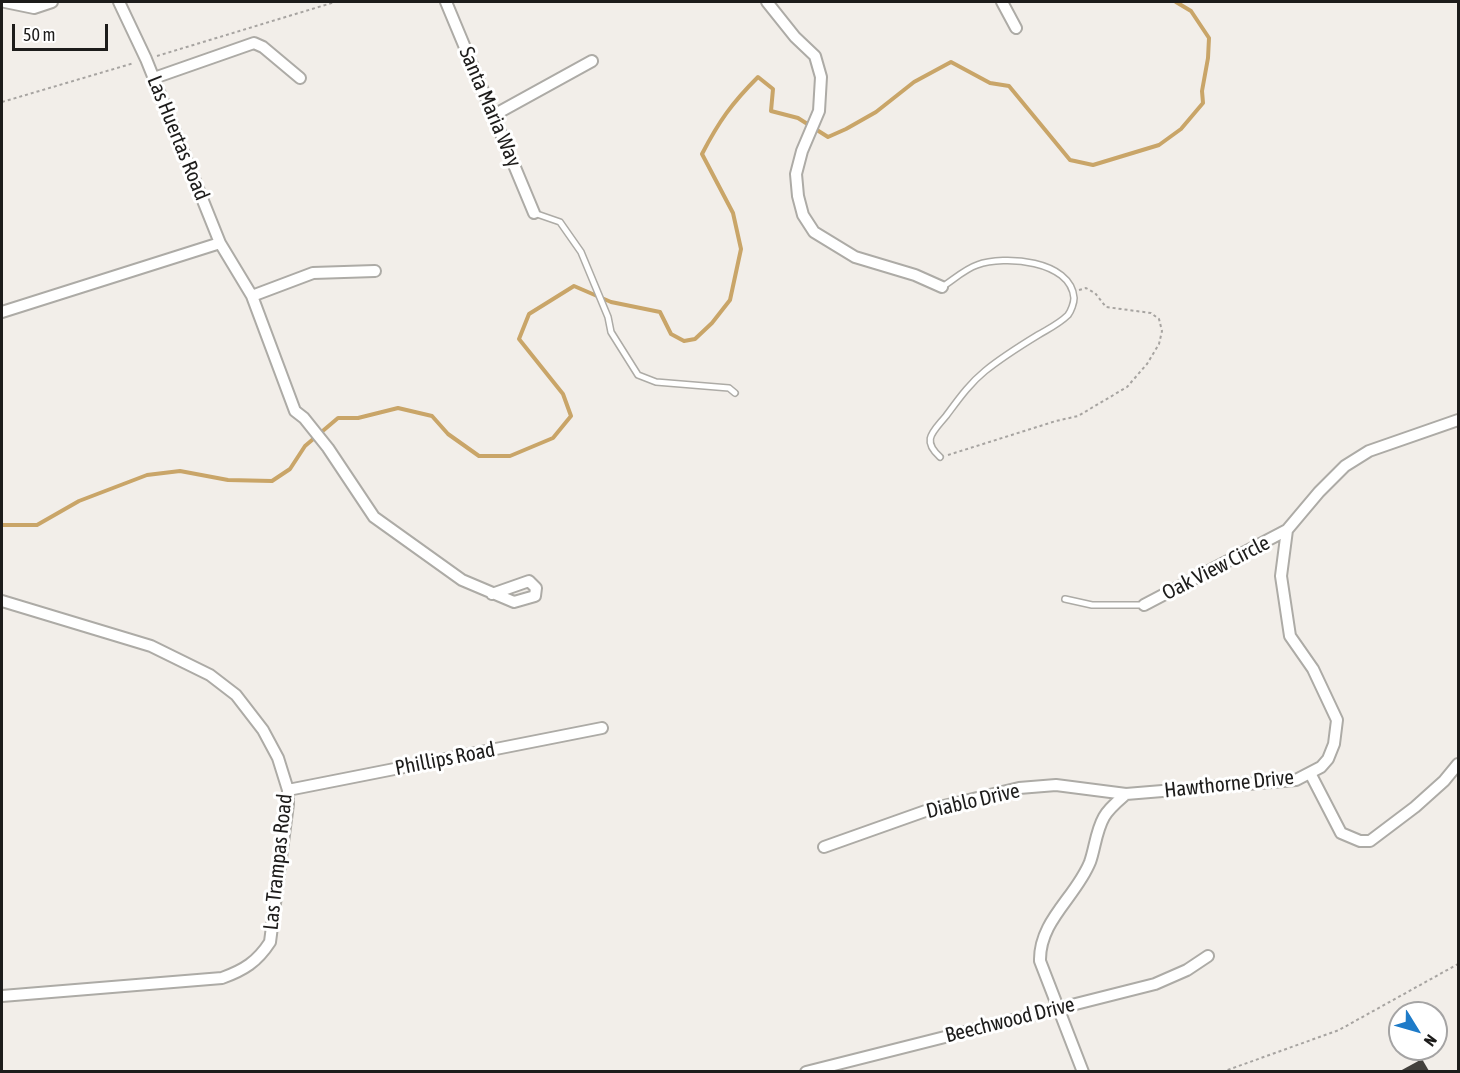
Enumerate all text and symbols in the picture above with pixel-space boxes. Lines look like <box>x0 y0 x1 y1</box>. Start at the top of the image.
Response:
scale bar <box>15 12 111 50</box>
text: 50 m <box>23 24 55 45</box>
street label: Santa Maria Way <box>453 43 527 171</box>
street label: Las Huertas Road <box>142 72 214 204</box>
street label: Oak View Circle <box>1158 530 1274 606</box>
street label: Phillips Road <box>393 737 497 781</box>
street label: Hawthorne Drive <box>1163 765 1295 803</box>
street label: Diablo Drive <box>924 778 1022 824</box>
street label: Las Trampas Road <box>258 793 298 931</box>
street label: Beechwood Drive <box>943 992 1077 1048</box>
north arrow <box>1388 1001 1448 1061</box>
text: N <box>1421 1031 1441 1050</box>

